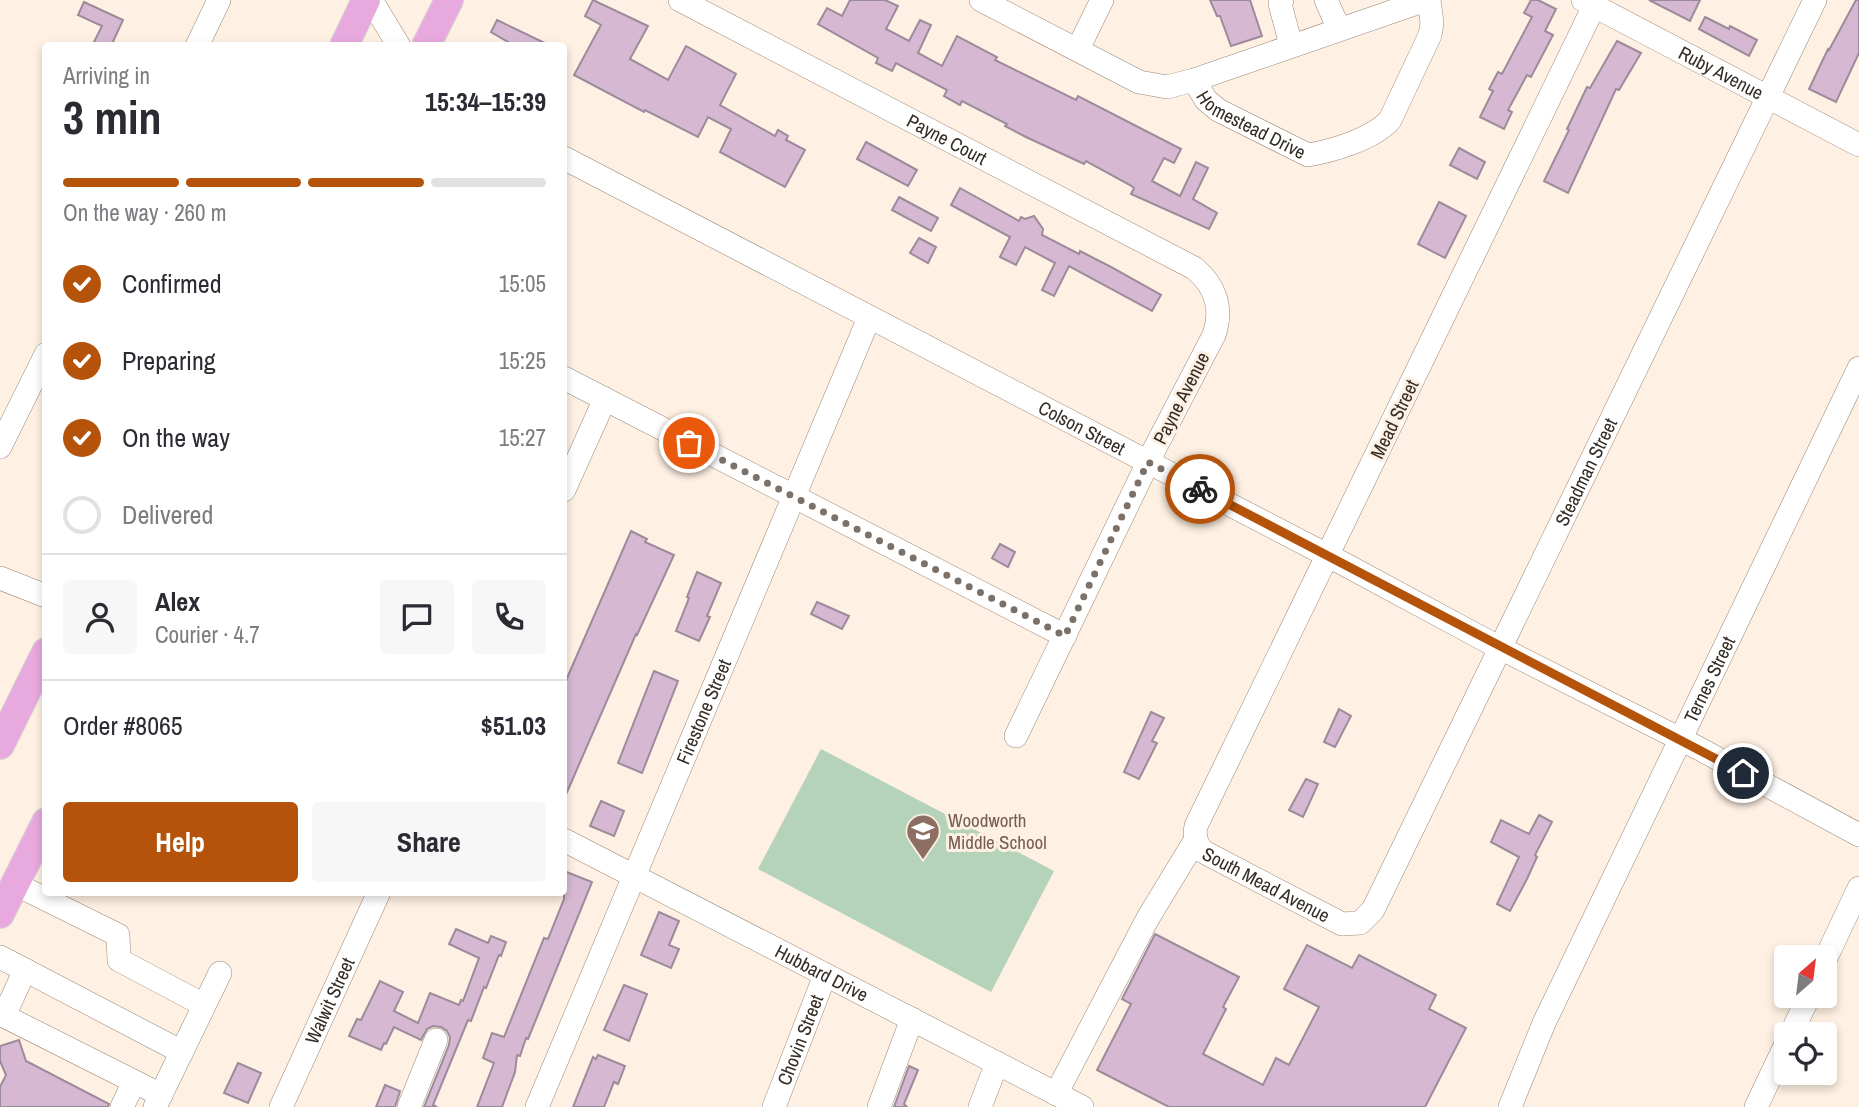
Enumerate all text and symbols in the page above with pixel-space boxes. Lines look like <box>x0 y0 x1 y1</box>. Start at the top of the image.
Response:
street label: Ruby Avenue <box>1674 40 1768 106</box>
text: Arriving in <box>63 60 150 91</box>
text: 15:34–15:39 <box>425 84 546 119</box>
text: 3 min <box>63 86 162 148</box>
street label: Homestead Drive <box>1190 86 1310 165</box>
street label: Payne Court <box>902 108 992 171</box>
text: On the way · 260 m <box>63 197 227 228</box>
icon: check <box>63 265 101 303</box>
text: Confirmed <box>122 266 222 301</box>
text: 15:05 <box>499 268 546 299</box>
icon: check <box>63 342 101 380</box>
text: Preparing <box>122 343 216 378</box>
text: 15:25 <box>499 345 546 376</box>
street label: Payne Avenue <box>1147 347 1215 449</box>
street label: Mead Street <box>1364 375 1425 463</box>
street label: Colson Street <box>1034 394 1131 461</box>
pin <box>659 413 719 473</box>
street label: Steadman Street <box>1549 413 1623 530</box>
icon: check <box>63 419 101 457</box>
text: On the way <box>122 420 230 455</box>
text: 15:27 <box>499 422 546 453</box>
icon: bag <box>670 424 708 462</box>
courier <box>1165 454 1235 524</box>
icon: bike <box>1181 470 1219 508</box>
text: Delivered <box>122 497 213 532</box>
button: person <box>63 580 137 654</box>
button: chat <box>380 580 454 654</box>
button: phone <box>472 580 546 654</box>
text: Alex <box>155 584 200 619</box>
text: Courier · 4.7 <box>155 619 260 650</box>
street label: Ternes Street <box>1677 631 1741 727</box>
street label: Firestone Street <box>670 654 737 768</box>
text: Order #8065 <box>63 708 183 743</box>
text: $51.03 <box>481 708 546 743</box>
pin <box>1713 743 1773 803</box>
icon: home <box>1724 754 1762 792</box>
button: Help <box>63 802 298 882</box>
button: Share <box>312 802 546 882</box>
place label: Woodworth Middle School <box>948 807 1047 855</box>
school or university icon: Woodworth Middle School <box>904 812 942 861</box>
street label: South Mead Avenue <box>1198 841 1334 928</box>
street label: Hubbard Drive <box>771 938 873 1008</box>
north arrow <box>1774 945 1838 1008</box>
map controls <box>1774 945 1837 1085</box>
street label: Walwit Street <box>299 953 361 1048</box>
street label: Chovin Street <box>771 990 829 1089</box>
button: locate <box>1774 1022 1837 1085</box>

